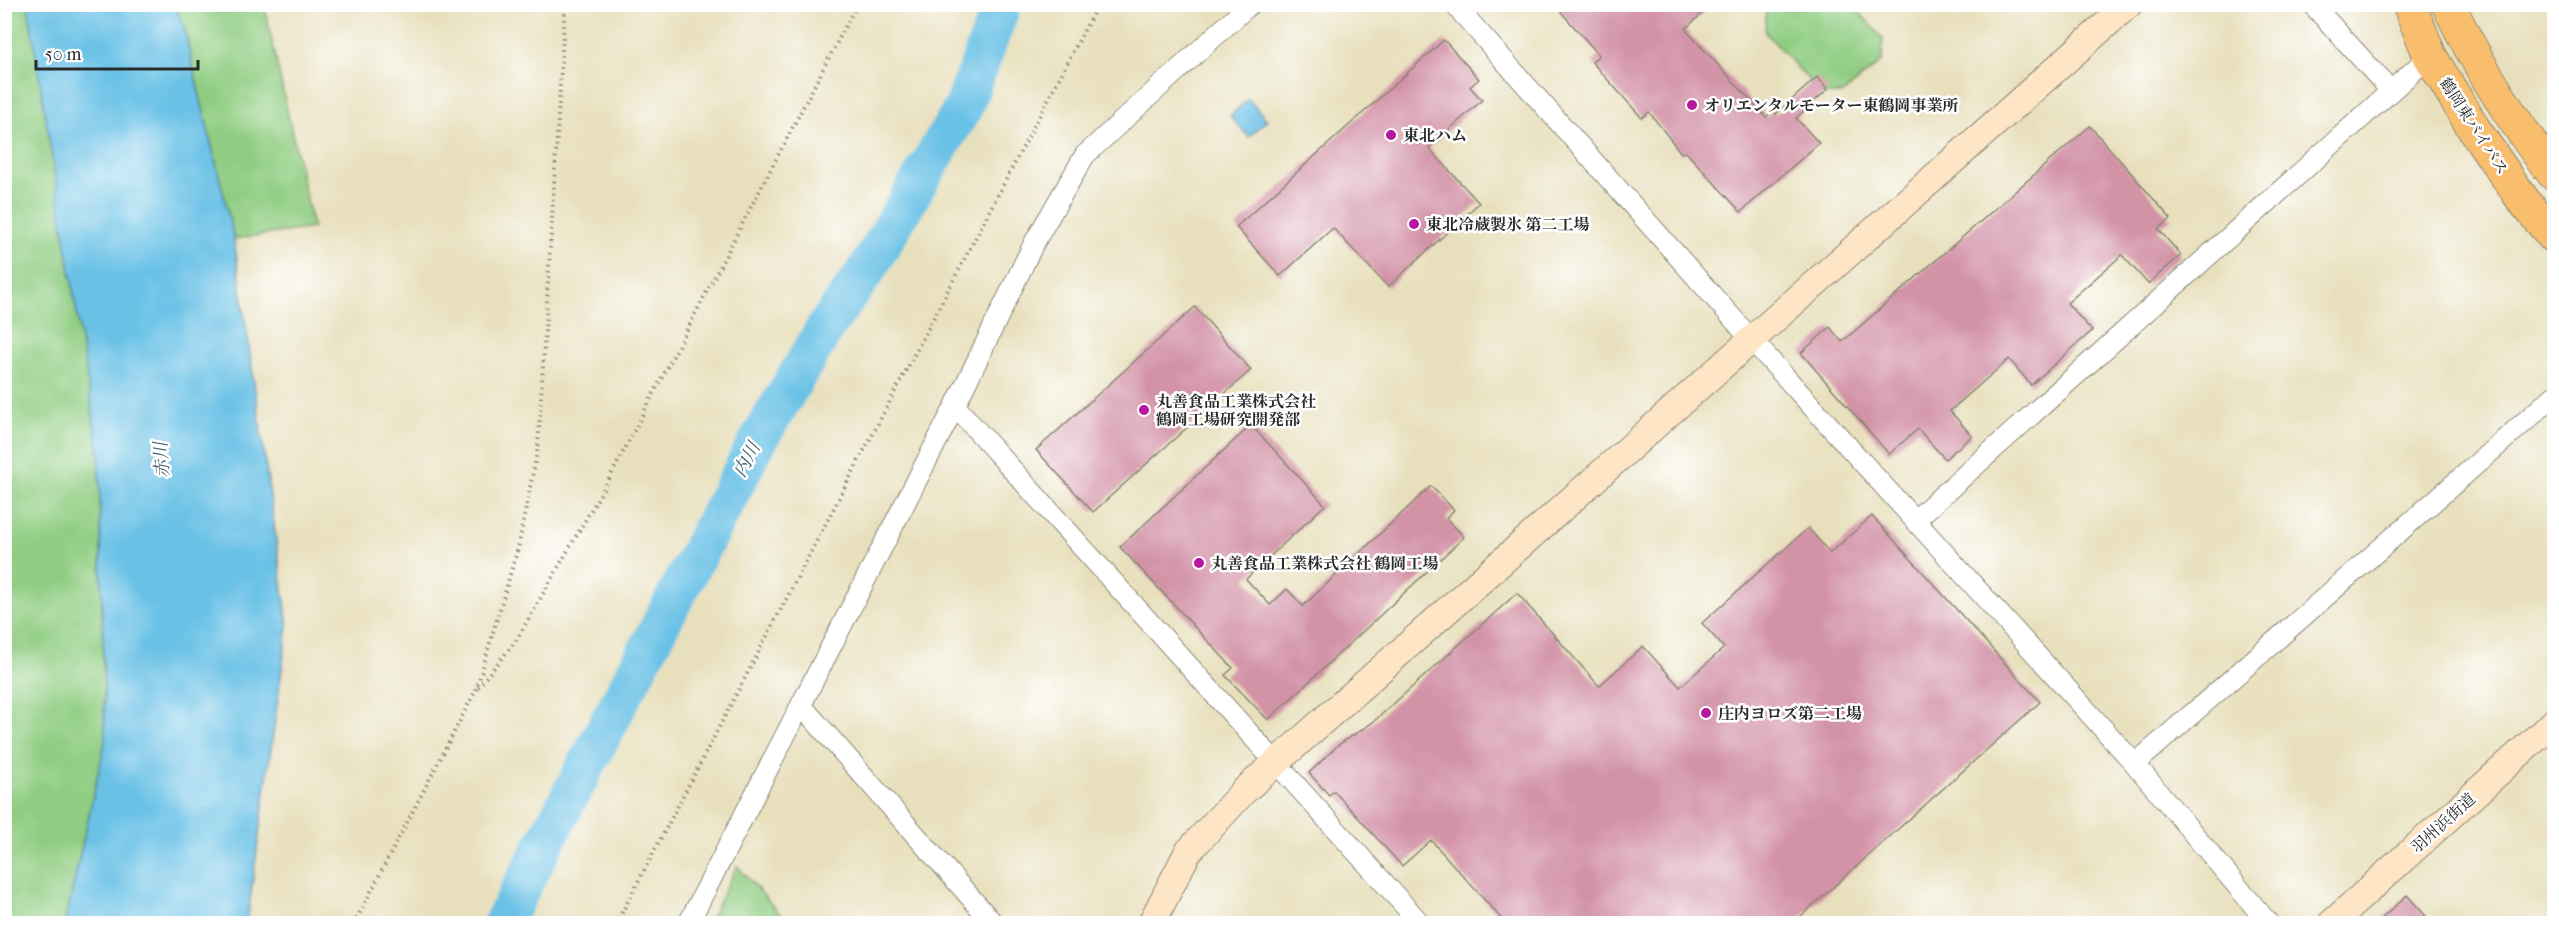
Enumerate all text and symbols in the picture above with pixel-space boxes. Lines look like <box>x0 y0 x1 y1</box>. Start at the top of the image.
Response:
scale bar <box>36 33 198 71</box>
text: 50 m <box>45 44 82 65</box>
street label: 鶴岡東バイパス <box>2436 74 2512 178</box>
place label: オリエンタルモーター東鶴岡事業所 <box>1704 96 1958 115</box>
marker: オリエンタルモーター東鶴岡事業所 <box>1685 98 1699 112</box>
place label: 東北ハム <box>1403 126 1467 145</box>
marker: 東北ハム <box>1384 128 1398 142</box>
place label: 東北冷蔵製氷 第二工場 <box>1426 215 1589 234</box>
marker: 東北冷蔵製氷 第二工場 <box>1407 217 1421 231</box>
place label: 丸善食品工業株式会社 鶴岡工場研究開発部 <box>1156 392 1316 429</box>
marker: 丸善食品工業株式会社 鶴岡工場研究開発部 <box>1137 403 1151 417</box>
water label: 内川 <box>729 437 766 481</box>
water label: 赤川 <box>150 439 174 479</box>
place label: 丸善食品工業株式会社 鶴岡工場 <box>1211 554 1438 573</box>
marker: 丸善食品工業株式会社 鶴岡工場 <box>1192 556 1206 570</box>
place label: 庄内ヨロズ第二工場 <box>1718 704 1862 723</box>
marker: 庄内ヨロズ第二工場 <box>1699 706 1713 720</box>
street label: 羽州浜街道 <box>2407 789 2479 857</box>

